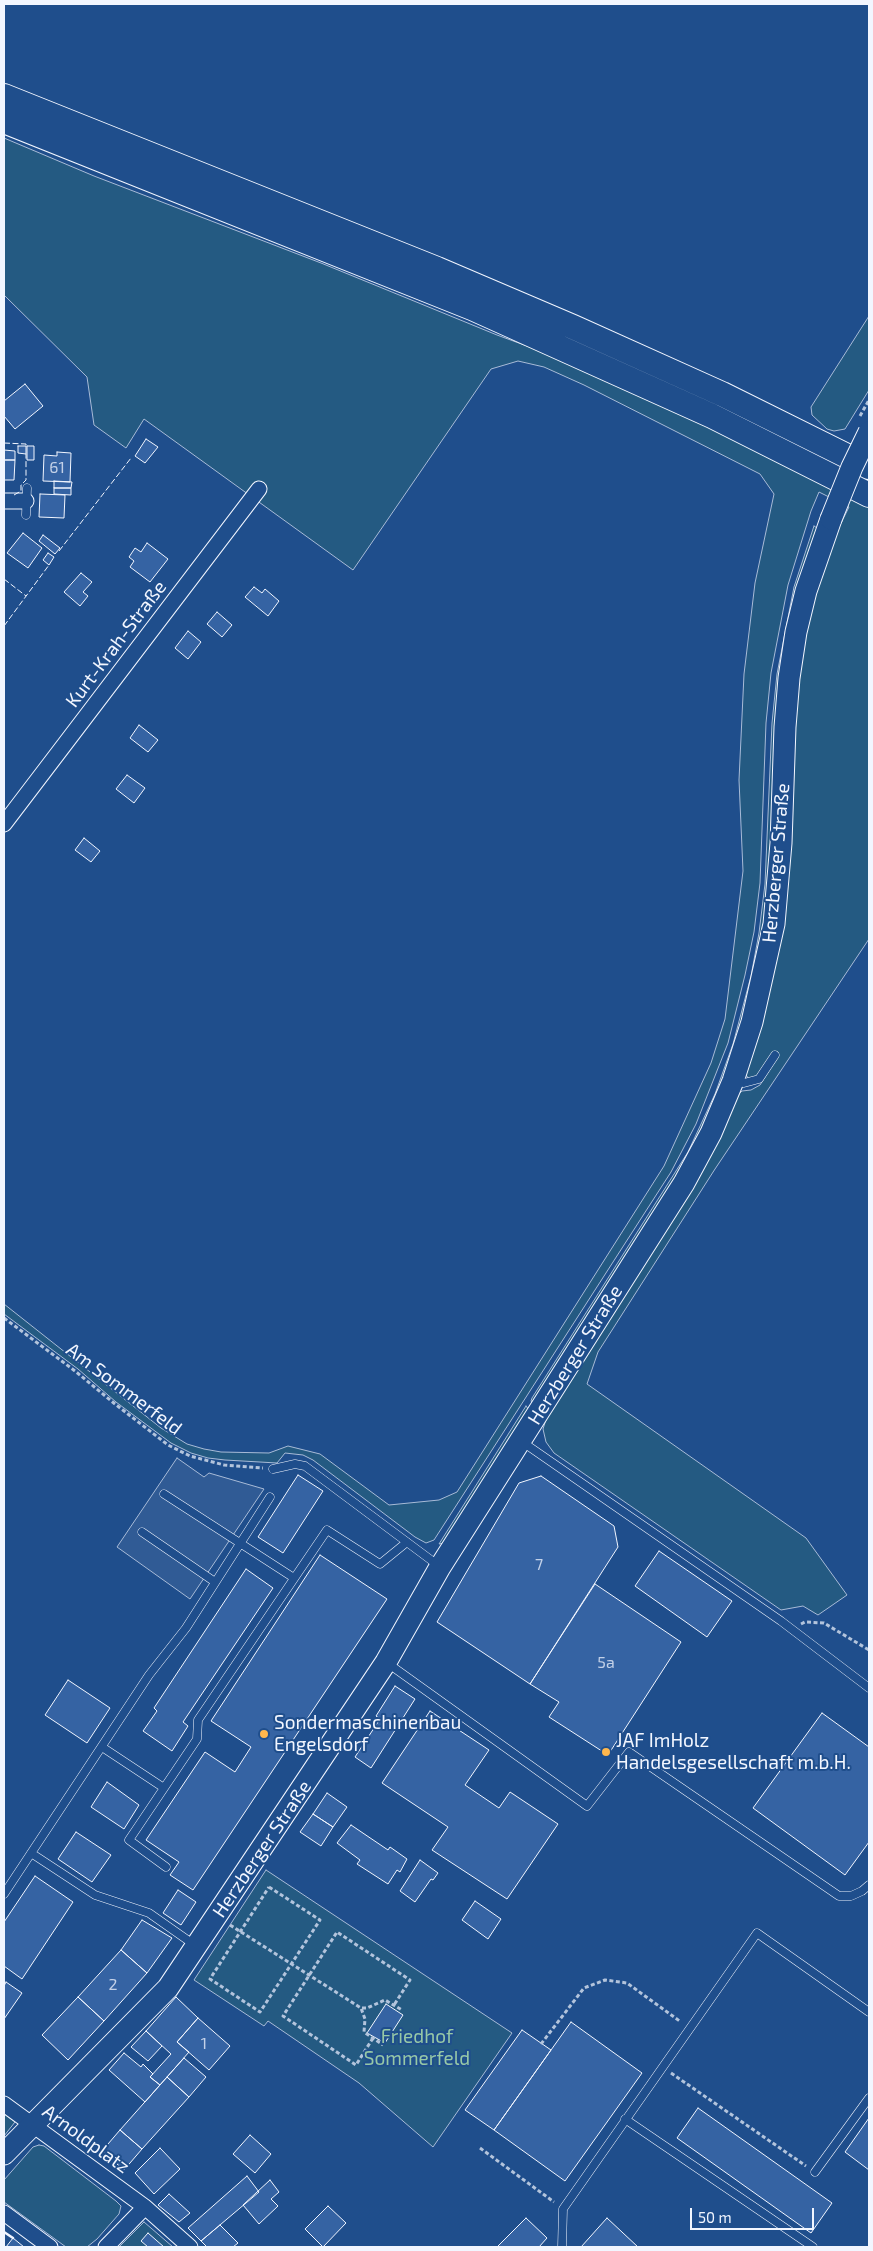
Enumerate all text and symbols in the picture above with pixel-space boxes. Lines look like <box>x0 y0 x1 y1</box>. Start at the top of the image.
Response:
house number: 61 <box>49 458 65 478</box>
street label: Kurt-Krah-Straße <box>61 576 171 712</box>
street label: Herzberger Straße <box>758 782 794 944</box>
street label: Herzberger Straße <box>523 1281 627 1429</box>
street label: Am Sommerfeld <box>62 1338 186 1440</box>
house number: 7 <box>535 1555 543 1575</box>
house number: 5a <box>597 1653 615 1673</box>
place label: Sondermaschinenbau Engelsdorf <box>274 1712 461 1756</box>
marker: Sondermaschinenbau Engelsdorf <box>258 1728 270 1740</box>
place label: JAF ImHolz Handelsgesellschaft m.b.H. <box>616 1730 851 1774</box>
marker: JAF ImHolz Handelsgesellschaft m.b.H. <box>600 1746 612 1758</box>
street label: Herzberger Straße <box>208 1776 316 1922</box>
house number: 2 <box>109 1975 117 1995</box>
park label: Friedhof Sommerfeld <box>364 2026 470 2070</box>
house number: 1 <box>201 2034 207 2054</box>
street label: Arnoldplatz <box>38 2100 134 2178</box>
scale bar <box>693 2198 817 2230</box>
text: 50 m <box>698 2208 732 2226</box>

